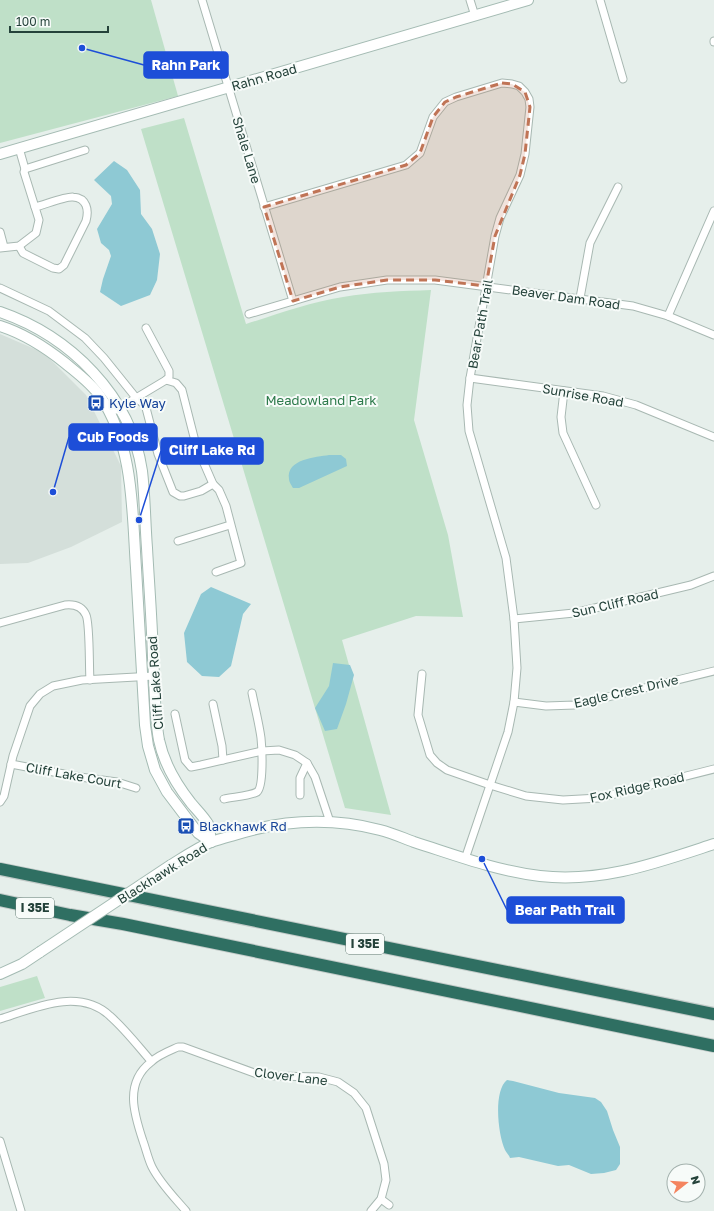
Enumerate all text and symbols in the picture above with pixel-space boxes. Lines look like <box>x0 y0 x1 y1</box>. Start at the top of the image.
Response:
scale bar <box>10 8 108 34</box>
text: 100 m <box>16 14 50 29</box>
callout: Rahn Park <box>144 52 228 78</box>
text: Rahn Park <box>152 56 220 73</box>
street label: Rahn Road <box>230 60 298 94</box>
street label: Shale Lane <box>229 115 265 185</box>
street label: Bear Path Trail <box>464 278 496 370</box>
street label: Beaver Dam Road <box>511 281 621 313</box>
street label: Sunrise Road <box>541 380 625 410</box>
park label: Meadowland Park <box>265 392 377 408</box>
bus stop icon: Kyle Way <box>86 393 106 413</box>
place label: Kyle Way <box>109 395 167 411</box>
callout: Cub Foods <box>69 424 157 450</box>
text: Cub Foods <box>77 428 149 445</box>
callout: Cliff Lake Rd <box>161 438 263 464</box>
text: Cliff Lake Rd <box>169 441 255 458</box>
street label: Sun Cliff Road <box>570 585 660 621</box>
street label: Cliff Lake Road <box>144 636 166 730</box>
street label: Eagle Crest Drive <box>572 671 680 711</box>
street label: Cliff Lake Court <box>25 759 123 791</box>
street label: Fox Ridge Road <box>588 768 686 806</box>
bus stop icon: Blackhawk Rd <box>176 816 196 836</box>
place label: Blackhawk Rd <box>199 818 287 834</box>
street label: Blackhawk Road <box>114 839 210 907</box>
callout: Bear Path Trail <box>507 897 624 923</box>
road number: I 35E <box>16 898 54 918</box>
text: Bear Path Trail <box>515 901 616 918</box>
road number: I 35E <box>346 934 384 954</box>
street label: Clover Lane <box>253 1064 329 1088</box>
north arrow <box>666 1163 706 1203</box>
text: N <box>689 1174 703 1186</box>

